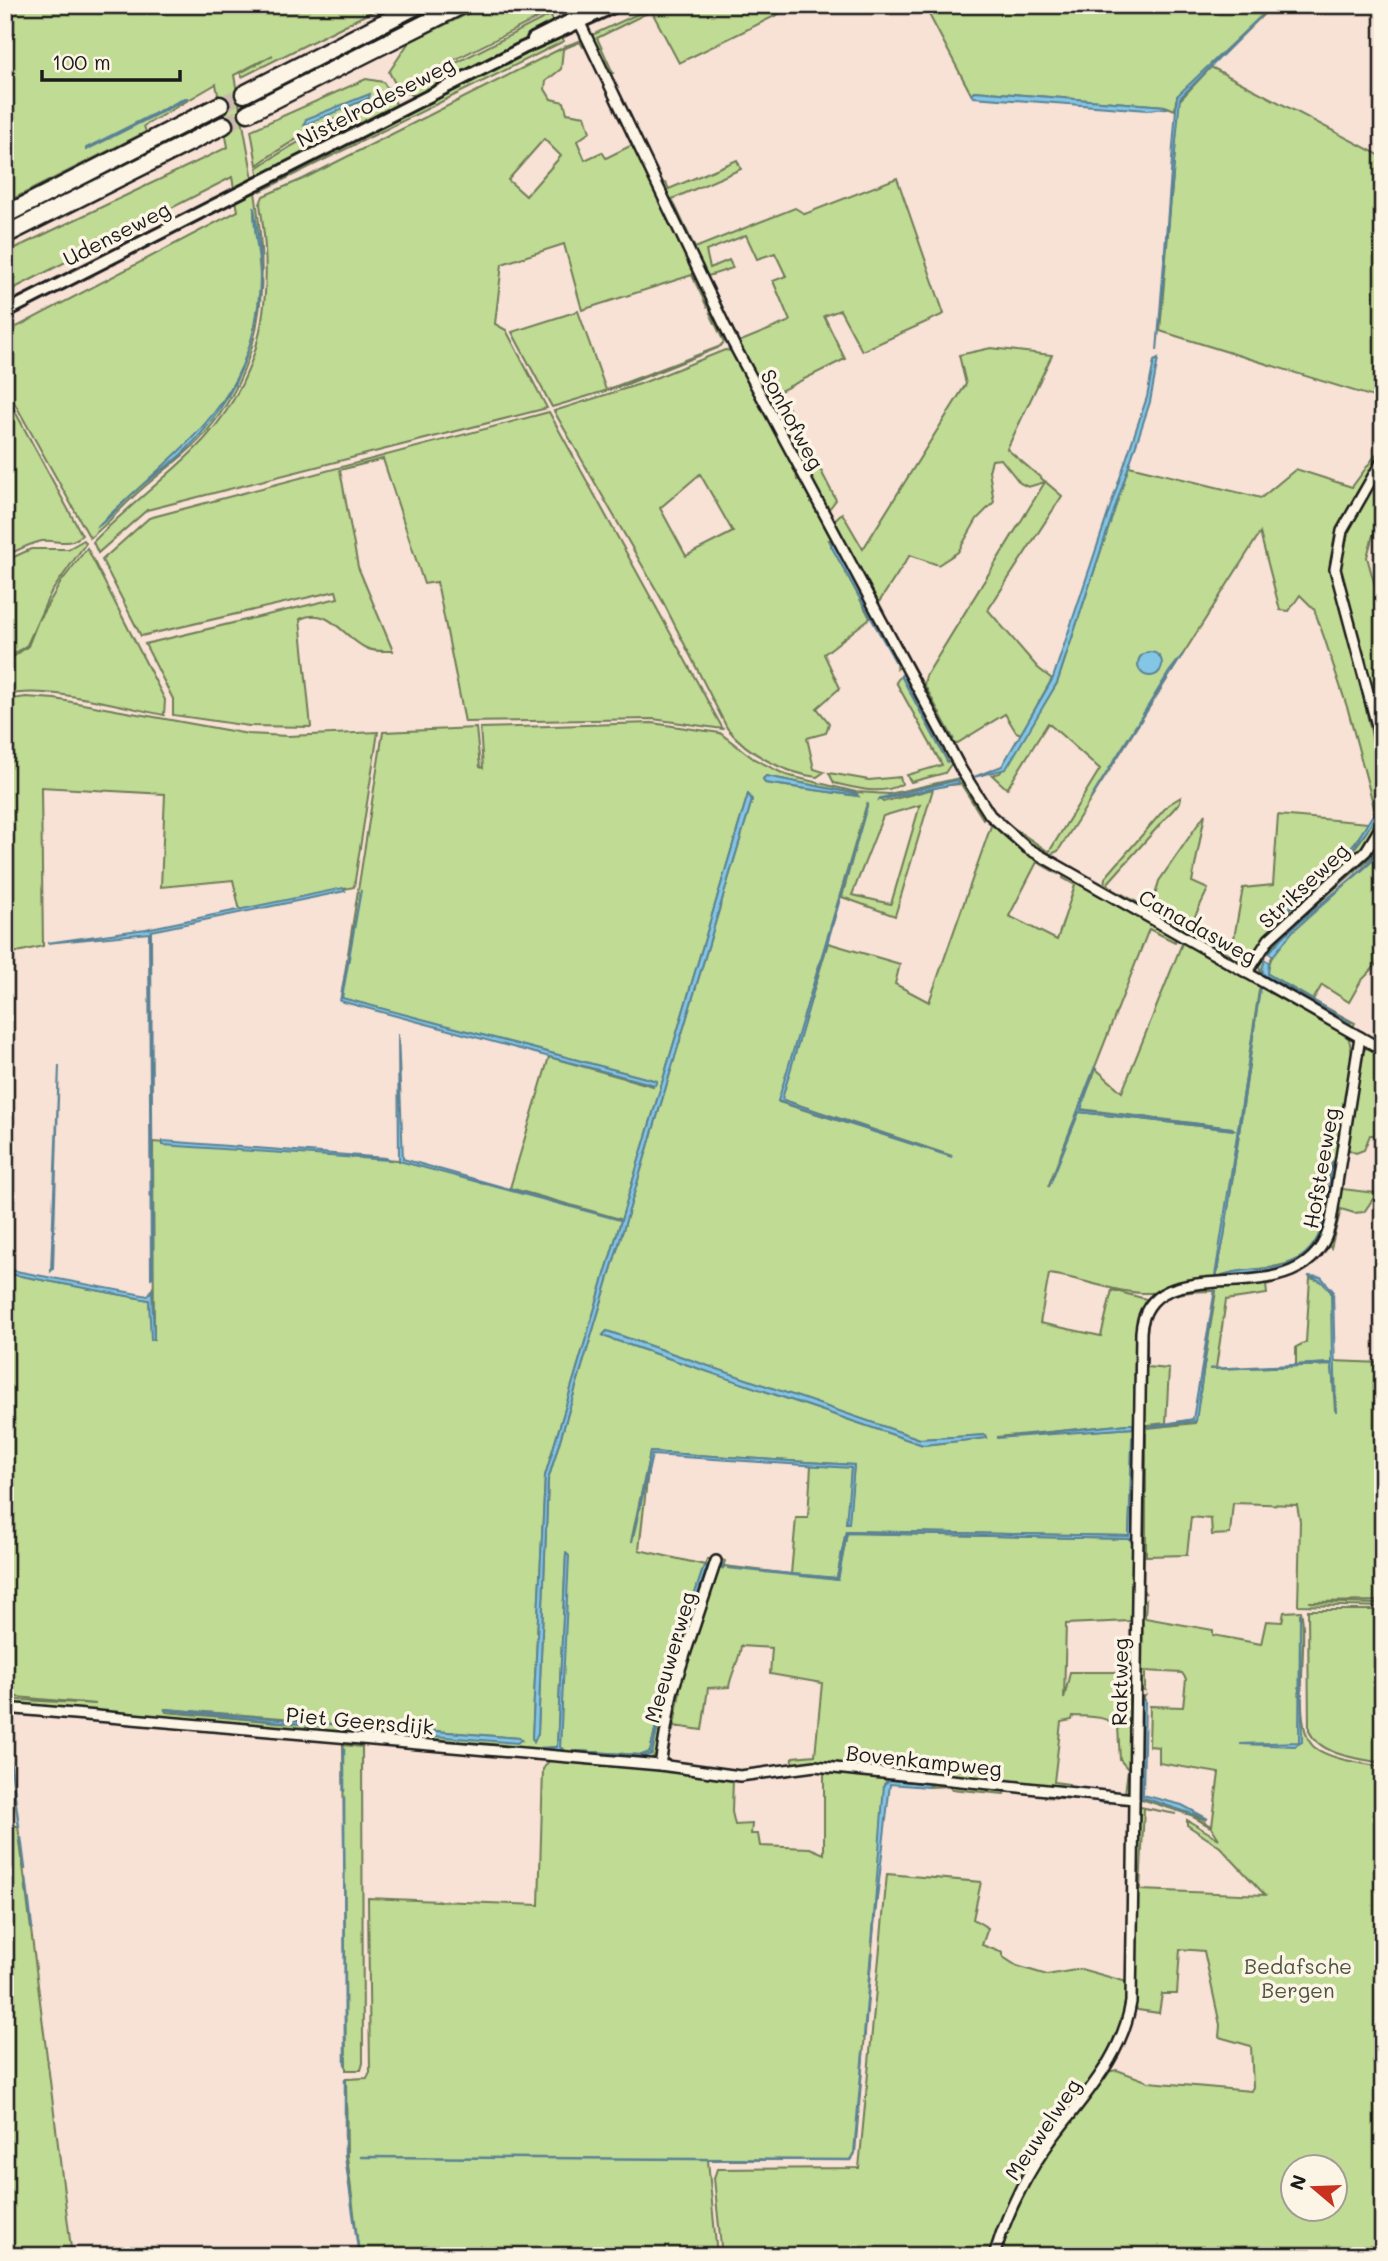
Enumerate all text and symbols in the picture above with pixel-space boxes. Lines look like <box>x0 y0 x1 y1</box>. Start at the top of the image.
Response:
scale bar <box>42 38 180 82</box>
text: 100 m <box>52 48 111 75</box>
street label: Nistelrodeseweg <box>292 50 458 152</box>
street label: Udenseweg <box>58 194 174 272</box>
street label: Sonhofweg <box>755 364 831 474</box>
street label: Strikseweg <box>1252 836 1354 934</box>
street label: Canadasweg <box>1134 882 1262 970</box>
street label: Hofsteeweg <box>1296 1105 1344 1231</box>
street label: Meeuwerweg <box>637 1588 701 1726</box>
street label: Raktweg <box>1105 1638 1133 1726</box>
street label: Piet Geersdijk <box>285 1700 435 1740</box>
street label: Bovenkampweg <box>845 1738 1003 1782</box>
park label: Bedafsche Bergen <box>1244 1952 1352 2003</box>
street label: Meuwelweg <box>998 2073 1086 2185</box>
north arrow <box>1280 2152 1350 2222</box>
text: N <box>1283 2171 1312 2193</box>

